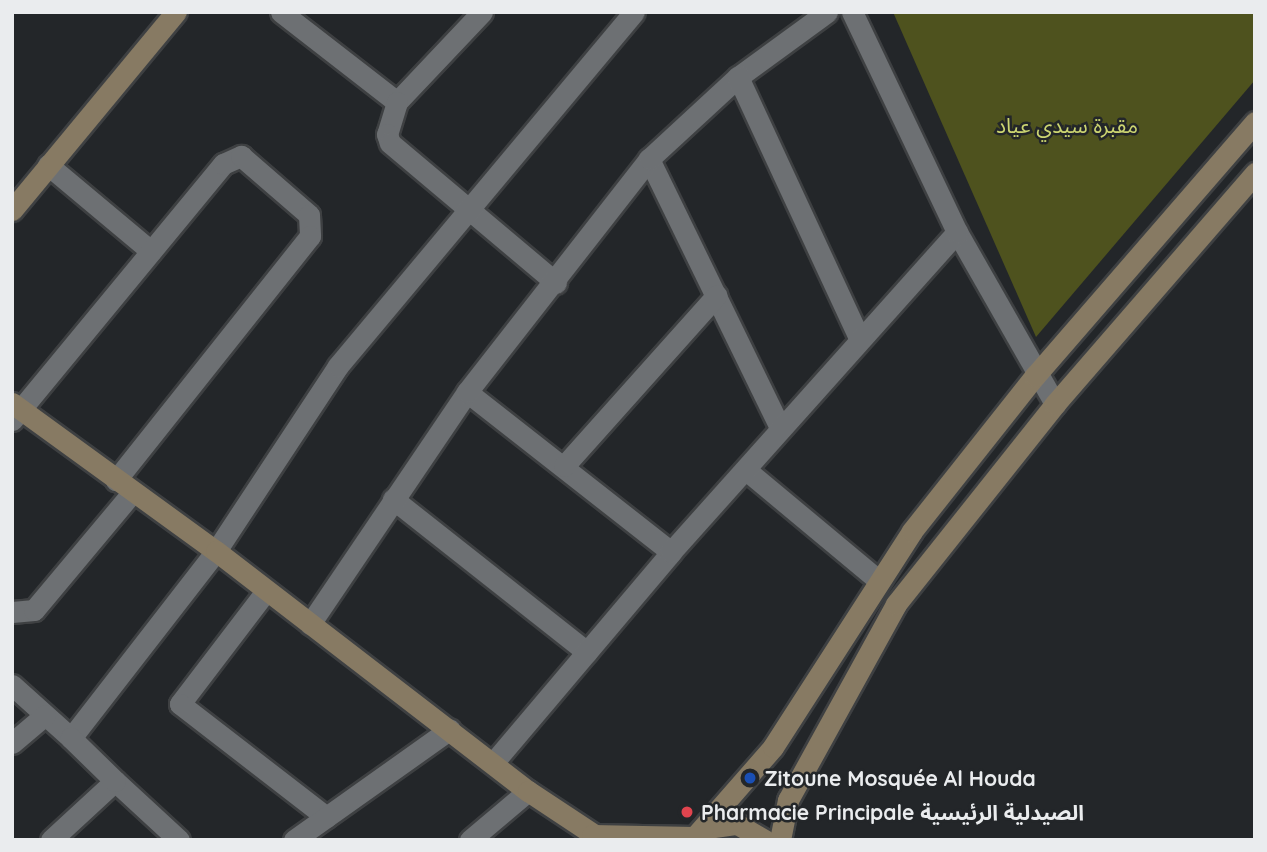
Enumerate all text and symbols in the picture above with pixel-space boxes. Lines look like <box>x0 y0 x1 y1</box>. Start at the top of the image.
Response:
park label: مقبرة سيدي عياد <box>996 112 1138 138</box>
place label: Zitoune Mosquée Al Houda <box>764 765 1036 791</box>
marker: Zitoune Mosquée Al Houda <box>742 770 758 786</box>
place label: Pharmacie Principale الصيدلية الرئيسية <box>701 799 1084 825</box>
marker: Pharmacie Principale الصيدلية الرئيسية <box>679 804 695 820</box>

